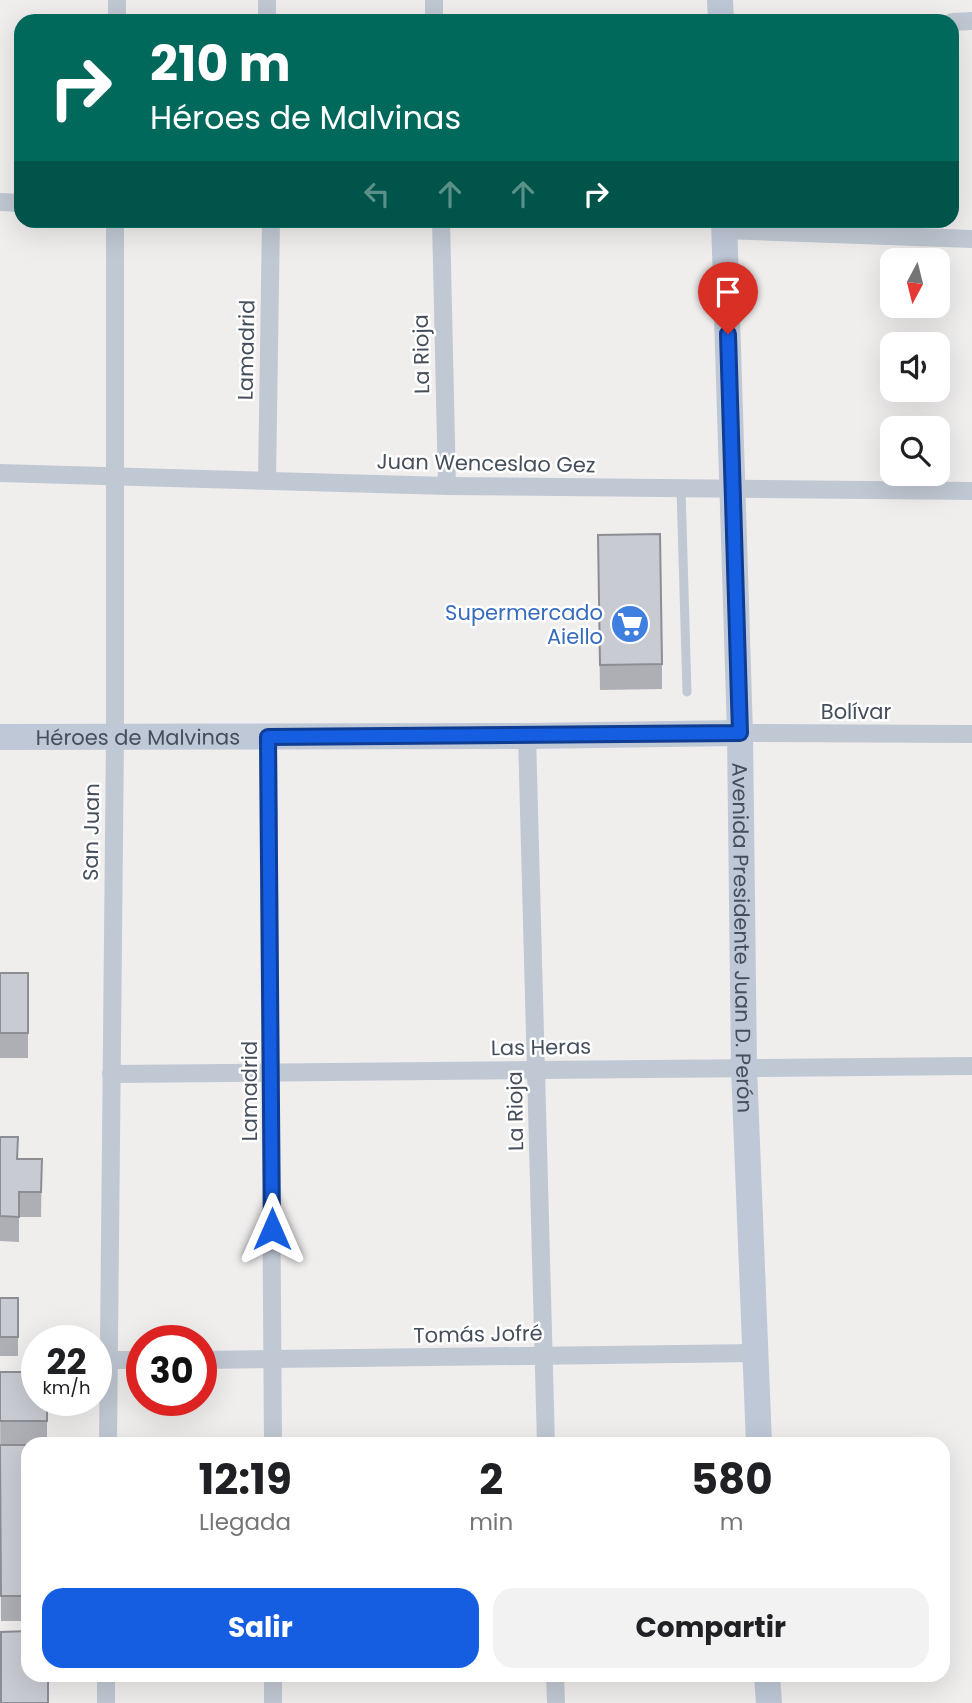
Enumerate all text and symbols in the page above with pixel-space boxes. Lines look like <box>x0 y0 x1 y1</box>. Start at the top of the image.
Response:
text: 210 m <box>150 30 291 98</box>
icon: right <box>35 42 126 133</box>
text: Héroes de Malvinas <box>150 95 461 140</box>
icon: left <box>358 175 396 213</box>
icon: ahead <box>431 175 469 213</box>
icon: ahead <box>504 175 542 213</box>
icon: right <box>577 175 615 213</box>
north arrow <box>880 248 950 318</box>
map controls <box>880 248 950 486</box>
pin <box>698 262 758 334</box>
icon: arrive <box>709 273 747 311</box>
street label: Lamadrid <box>231 300 261 400</box>
street label: La Rioja <box>406 314 436 394</box>
button: sound <box>880 332 950 402</box>
button: search <box>880 416 950 486</box>
street label: Juan Wenceslao Gez <box>376 447 596 479</box>
place label: Supermercado Aiello <box>445 598 603 651</box>
supermarket icon: Supermercado Aiello <box>609 603 651 645</box>
street label: Bolívar <box>821 697 891 726</box>
street label: Héroes de Malvinas <box>36 722 240 751</box>
street label: Avenida Presidente Juan D. Perón <box>726 762 760 1114</box>
street label: San Juan <box>76 783 106 881</box>
street label: Las Heras <box>491 1032 591 1062</box>
street label: Lamadrid <box>235 1041 264 1141</box>
street label: La Rioja <box>500 1071 530 1151</box>
position arrow <box>235 1192 309 1266</box>
street label: Tomás Jofré <box>413 1318 543 1350</box>
speed limit sign: 30 <box>126 1325 217 1416</box>
text: 22 <box>47 1337 86 1386</box>
text: km/h <box>43 1375 90 1400</box>
text: 12:19 <box>198 1450 292 1509</box>
text: 2 <box>479 1450 503 1509</box>
text: 580 <box>691 1450 773 1509</box>
text: Llegada <box>199 1506 291 1538</box>
text: min <box>469 1506 513 1538</box>
text: m <box>720 1506 743 1538</box>
button: Salir <box>42 1588 479 1668</box>
button: Compartir <box>493 1588 929 1668</box>

